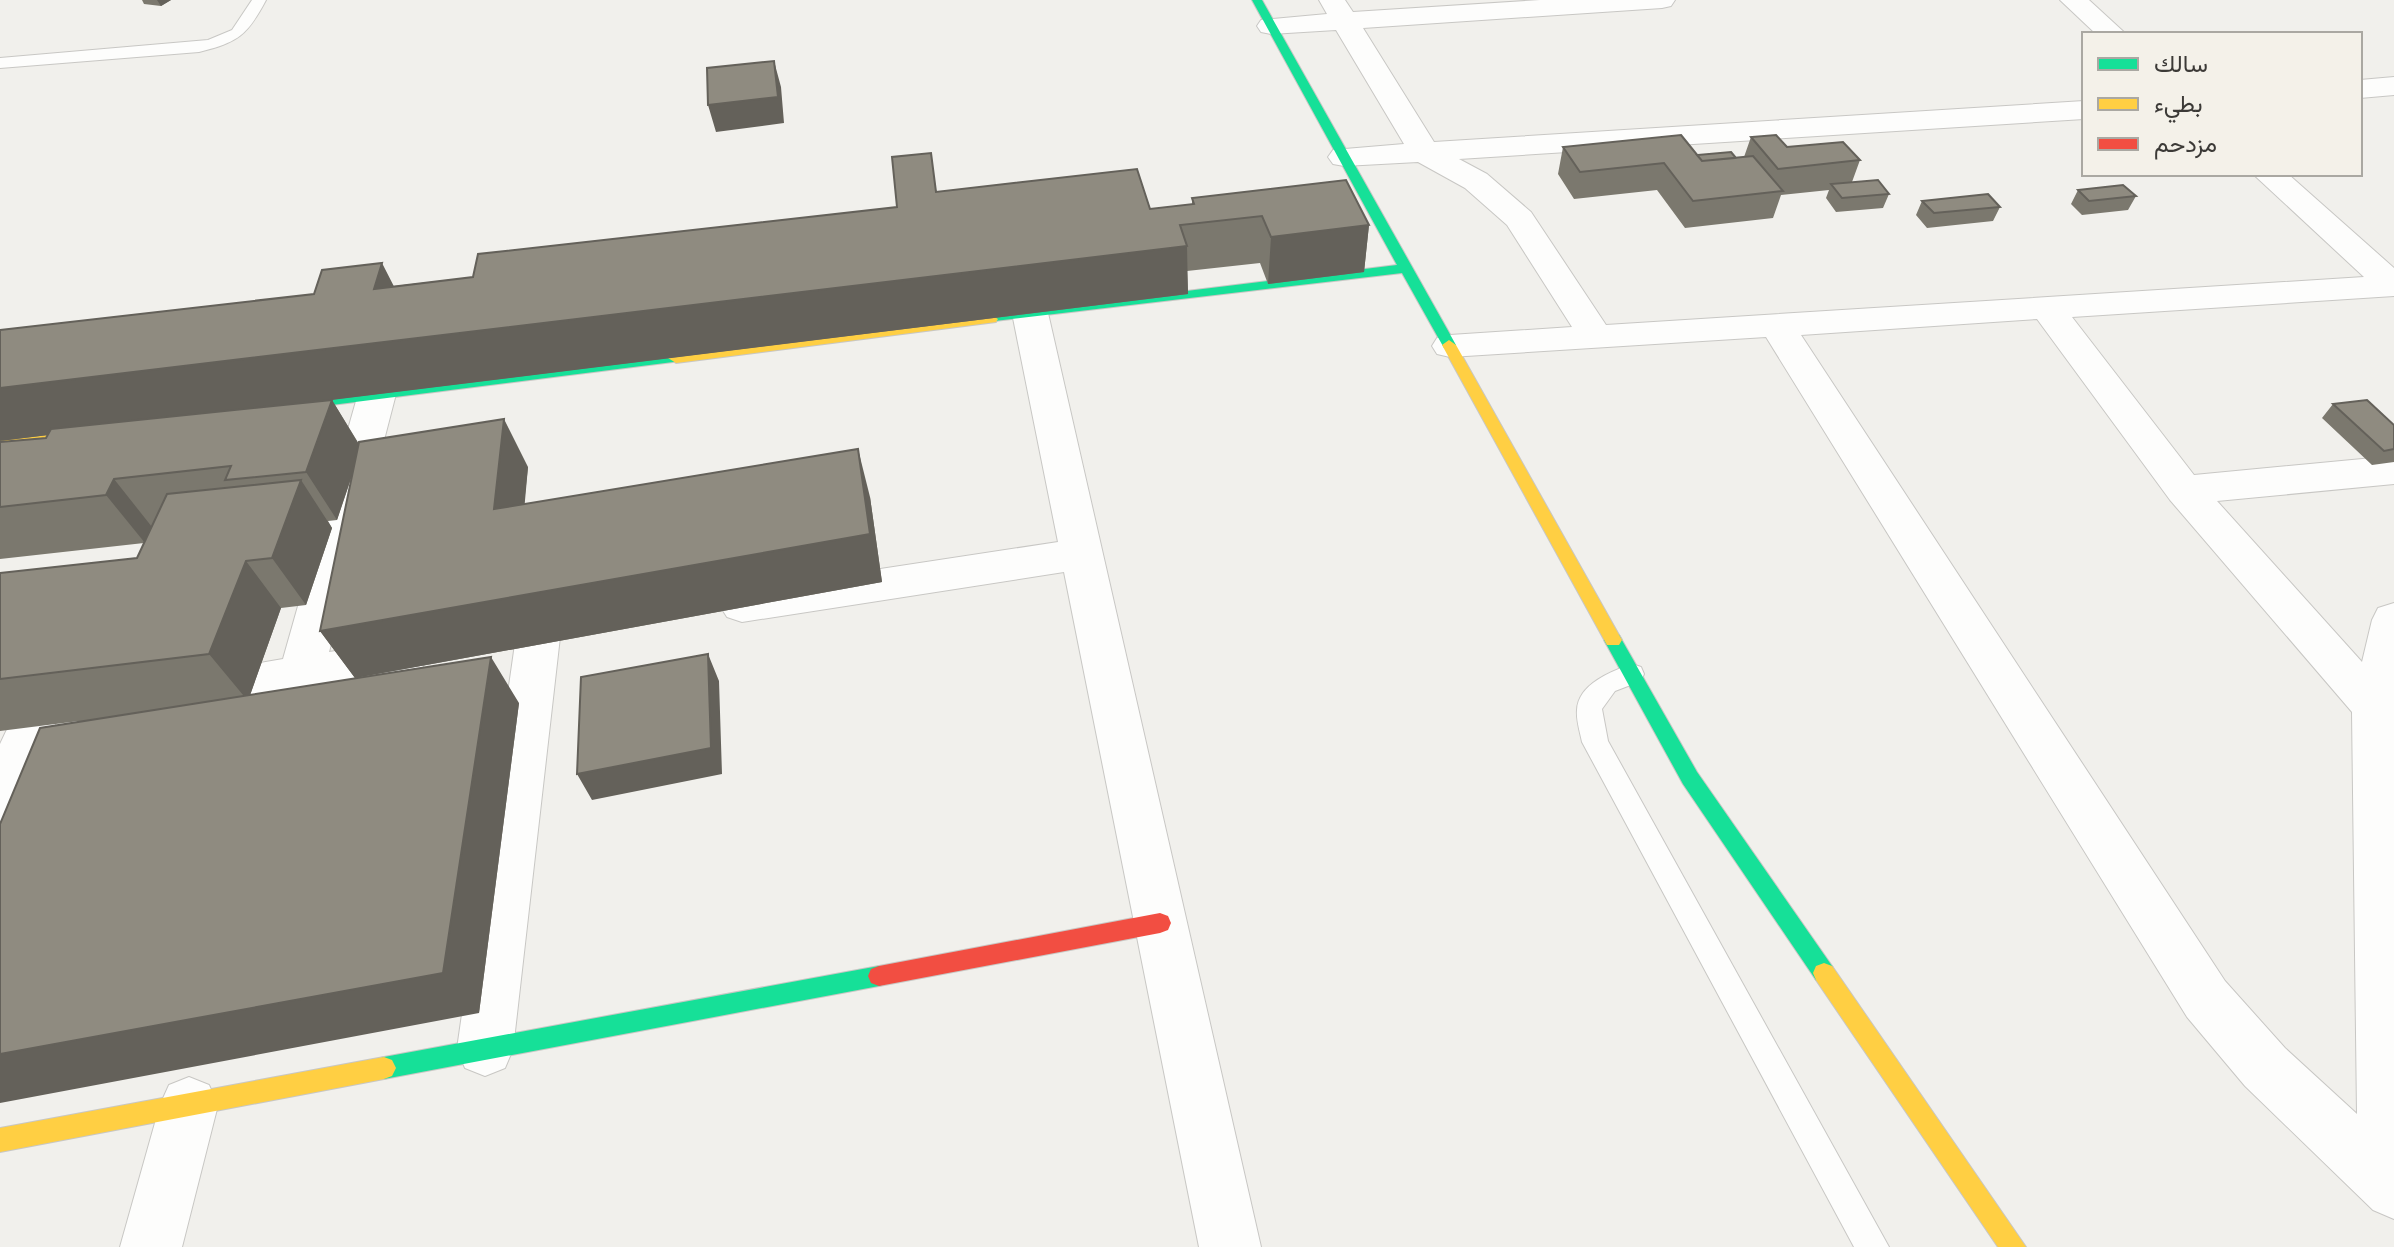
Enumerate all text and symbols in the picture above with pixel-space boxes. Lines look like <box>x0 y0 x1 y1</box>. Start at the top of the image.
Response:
legend <box>2082 32 2362 176</box>
text: سالك <box>2154 47 2208 79</box>
text: بطيء <box>2154 87 2203 123</box>
text: مزدحم <box>2154 127 2217 160</box>

